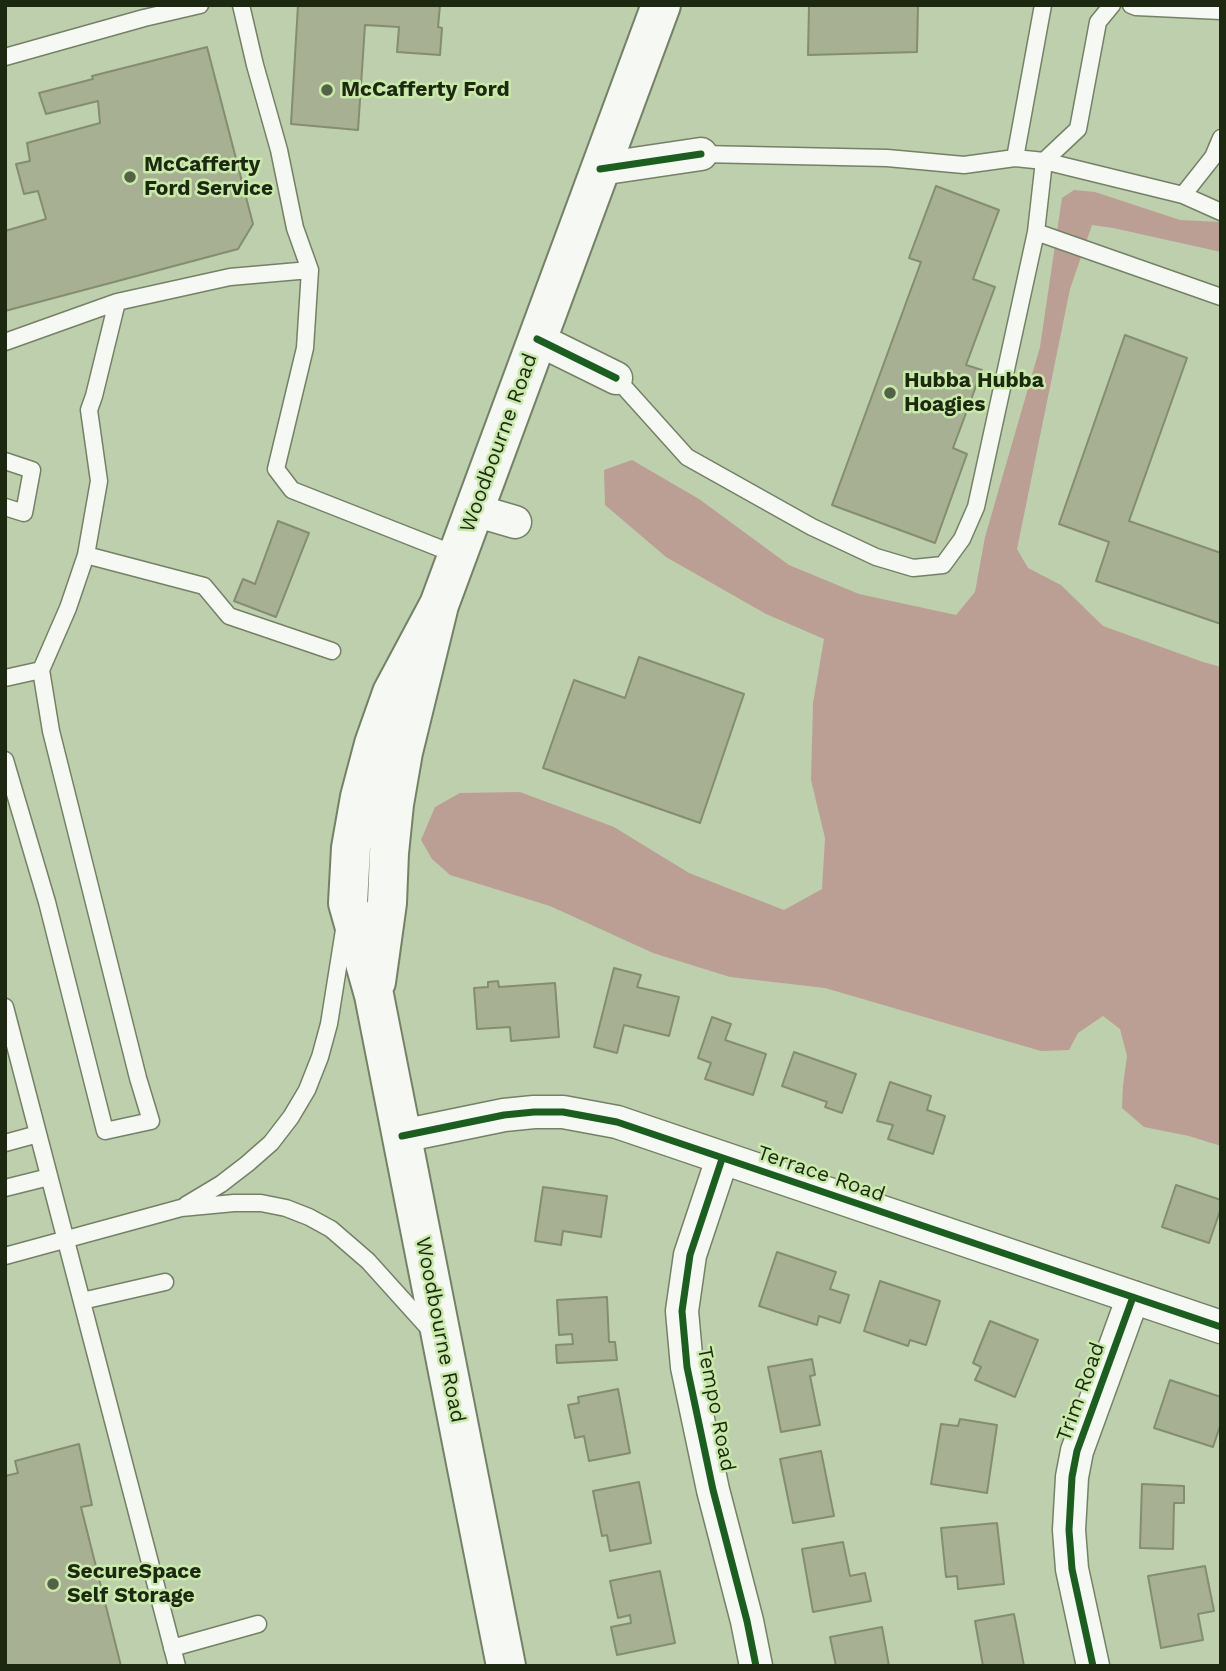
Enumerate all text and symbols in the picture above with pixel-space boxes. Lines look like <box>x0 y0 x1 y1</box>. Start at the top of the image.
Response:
place label: McCafferty Ford <box>341 77 510 103</box>
marker: McCafferty Ford <box>319 82 335 98</box>
place label: McCafferty Ford Service <box>144 152 273 202</box>
marker: McCafferty Ford Service <box>122 169 138 185</box>
street label: Woodbourne Road <box>455 350 543 536</box>
place label: Hubba Hubba Hoagies <box>904 368 1044 418</box>
marker: Hubba Hubba Hoagies <box>882 385 898 401</box>
street label: Terrace Road <box>754 1140 888 1208</box>
street label: Woodbourne Road <box>410 1235 470 1425</box>
street label: Trim Road <box>1051 1339 1111 1445</box>
street label: Tempo Road <box>692 1344 740 1474</box>
place label: SecureSpace Self Storage <box>67 1559 201 1609</box>
marker: SecureSpace Self Storage <box>45 1576 61 1592</box>

